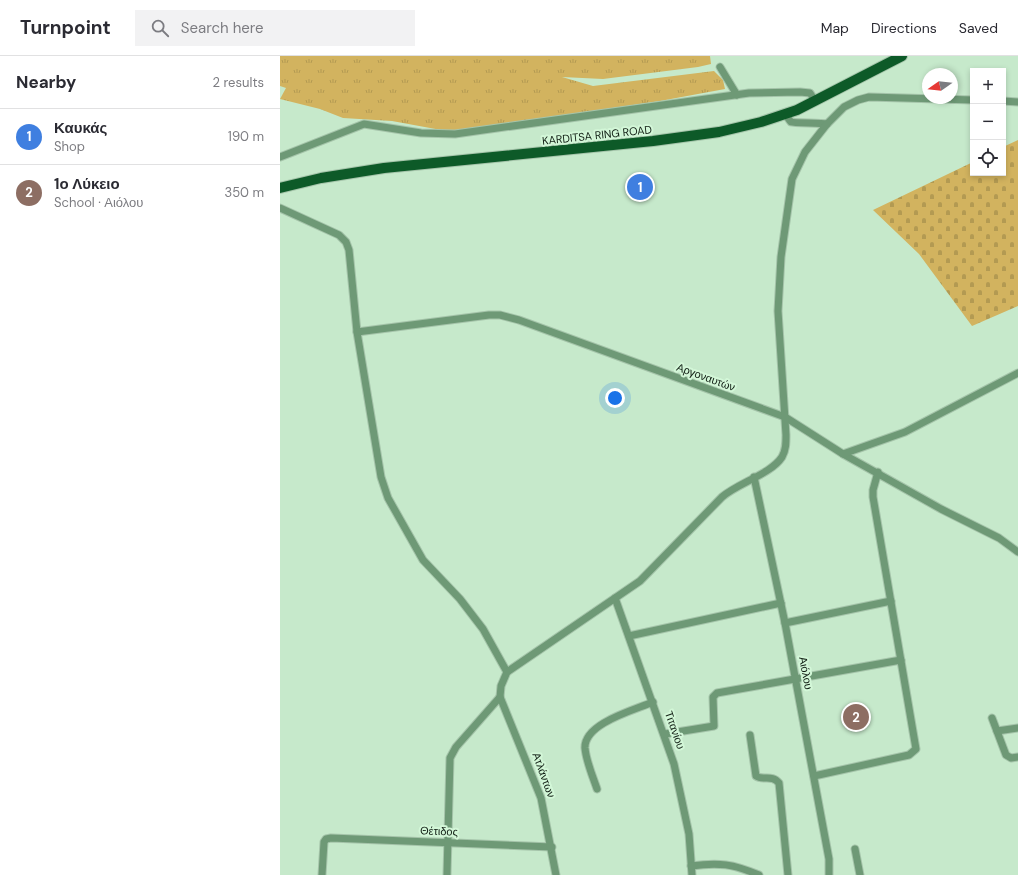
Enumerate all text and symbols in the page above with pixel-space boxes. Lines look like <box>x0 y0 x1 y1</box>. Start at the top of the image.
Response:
search box <box>135 10 415 46</box>
text: Turnpoint <box>20 15 111 40</box>
icon: search <box>149 17 171 39</box>
text: Search here <box>181 18 264 38</box>
text: Map <box>821 19 849 37</box>
text: Directions <box>871 19 937 37</box>
text: Saved <box>959 19 998 37</box>
north arrow <box>922 68 958 104</box>
map controls <box>970 68 1006 176</box>
button: + <box>970 68 1006 104</box>
text: Nearby <box>16 71 76 93</box>
text: 2 results <box>213 74 264 91</box>
button: − <box>970 104 1006 140</box>
text: Καυκάς <box>54 118 107 138</box>
street label: KARDITSA RING ROAD <box>541 122 653 148</box>
text: 1 <box>27 128 31 145</box>
text: 190 m <box>228 128 264 145</box>
text: Shop <box>54 138 85 155</box>
button: locate <box>970 140 1006 176</box>
pin: 1 <box>627 172 653 202</box>
text: 1ο Λύκειο <box>54 174 120 194</box>
text: 2 <box>25 184 33 201</box>
text: 350 m <box>224 184 264 201</box>
text: School · Αιόλου <box>54 194 143 211</box>
street label: Αργοναυτών <box>675 360 738 394</box>
your location <box>605 388 625 408</box>
street label: Αιόλου <box>796 655 816 691</box>
pin: 2 <box>843 702 869 732</box>
street label: Τιτανίου <box>662 709 688 751</box>
street label: Ατλάντων <box>529 750 559 800</box>
street label: Θέτιδος <box>420 823 458 839</box>

